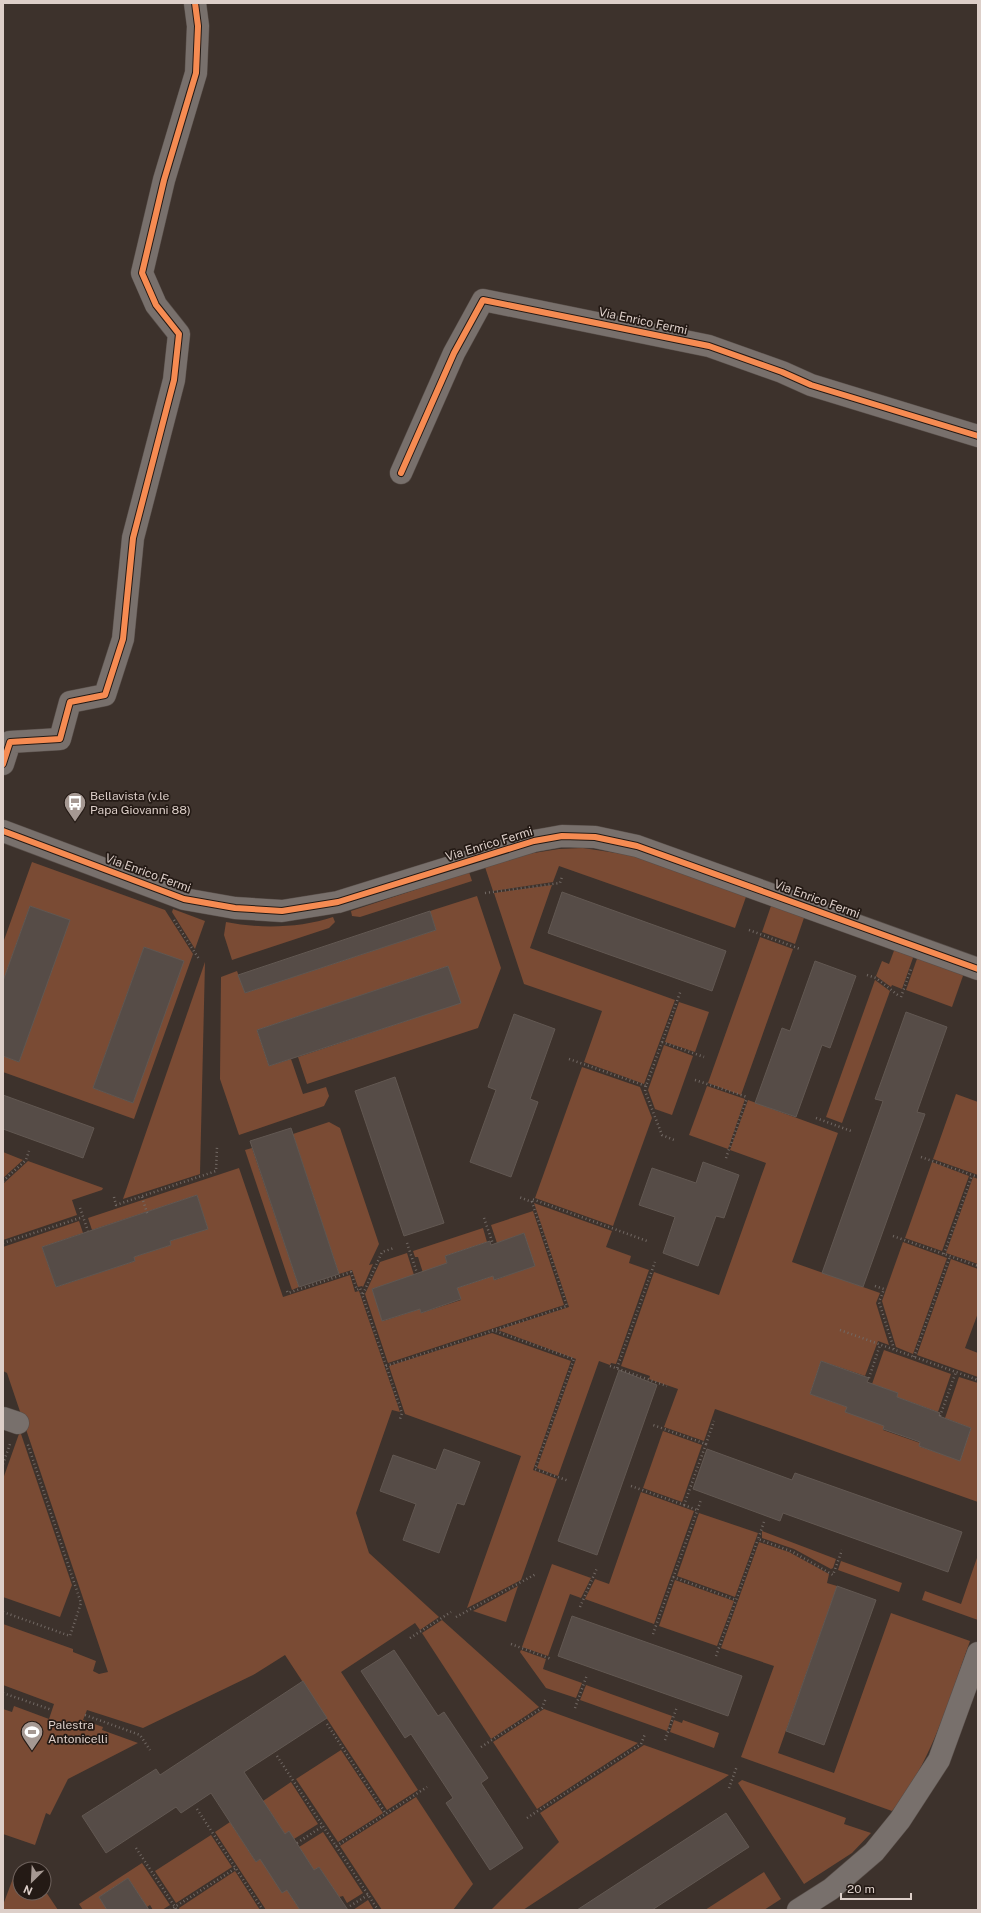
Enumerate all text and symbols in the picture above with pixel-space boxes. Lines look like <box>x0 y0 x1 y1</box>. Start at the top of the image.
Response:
street label: Via Enrico Fermi <box>597 305 689 337</box>
place label: Bellavista (v.le Papa Giovanni 88) <box>90 789 191 817</box>
bus stop icon: Bellavista (v.le Papa Giovanni 88) <box>62 790 88 823</box>
street label: Via Enrico Fermi <box>444 824 534 864</box>
street label: Via Enrico Fermi <box>103 851 193 895</box>
street label: Via Enrico Fermi <box>772 877 862 921</box>
place label: Palestra Antonicelli <box>48 1718 108 1746</box>
sports icon: Palestra Antonicelli <box>19 1719 45 1752</box>
north arrow <box>12 1861 52 1901</box>
scale bar <box>841 1875 911 1901</box>
text: 20 m <box>847 1882 875 1896</box>
text: N <box>22 1883 34 1897</box>

